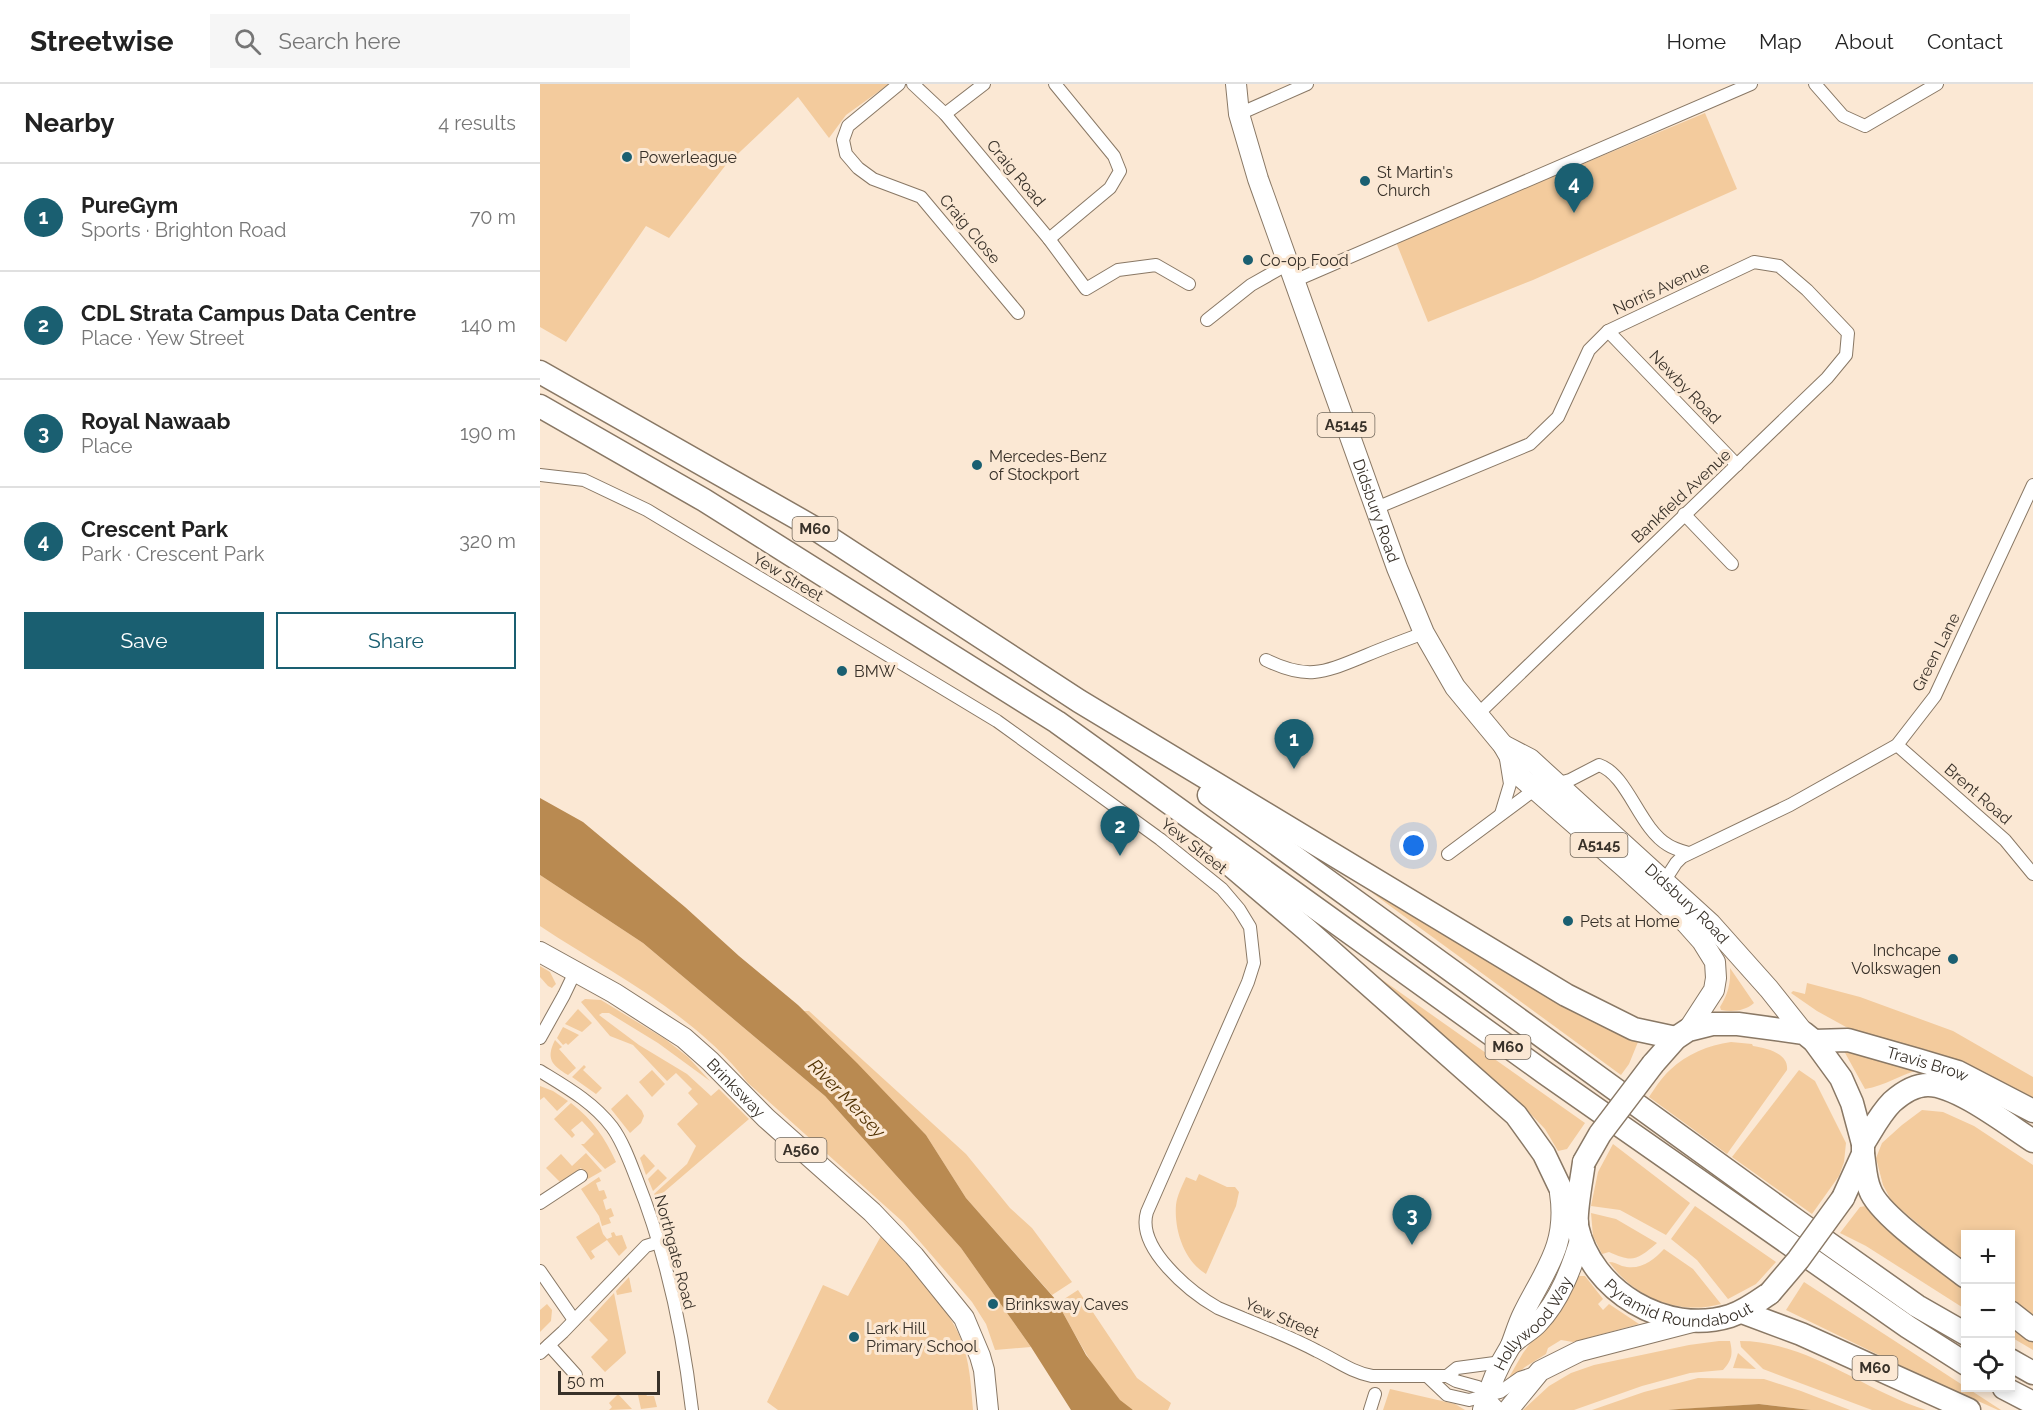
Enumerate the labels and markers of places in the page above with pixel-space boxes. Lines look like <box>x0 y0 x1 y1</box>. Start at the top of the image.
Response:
place label: Powerleague <box>639 148 737 167</box>
marker: Powerleague <box>620 150 634 164</box>
place label: St Martin's Church <box>1377 163 1453 200</box>
pin: 4 <box>1554 164 1594 213</box>
marker: St Martin's Church <box>1358 174 1372 188</box>
place label: Co-op Food <box>1260 251 1349 270</box>
marker: Co-op Food <box>1241 253 1255 267</box>
place label: Mercedes-Benz of Stockport <box>989 447 1107 484</box>
marker: Mercedes-Benz of Stockport <box>970 458 984 472</box>
place label: BMW <box>854 662 896 681</box>
marker: BMW <box>835 664 849 678</box>
pin: 1 <box>1274 720 1314 769</box>
pin: 2 <box>1100 806 1140 856</box>
place label: Pets at Home <box>1580 912 1680 931</box>
marker: Pets at Home <box>1561 914 1575 928</box>
place label: Inchcape Volkswagen <box>1851 941 1941 978</box>
marker: Inchcape Volkswagen <box>1946 952 1960 966</box>
pin: 3 <box>1392 1196 1432 1245</box>
place label: Brinksway Caves <box>1005 1295 1129 1314</box>
marker: Brinksway Caves <box>986 1297 1000 1311</box>
place label: Lark Hill Primary School <box>866 1319 978 1356</box>
marker: Lark Hill Primary School <box>847 1330 861 1344</box>

